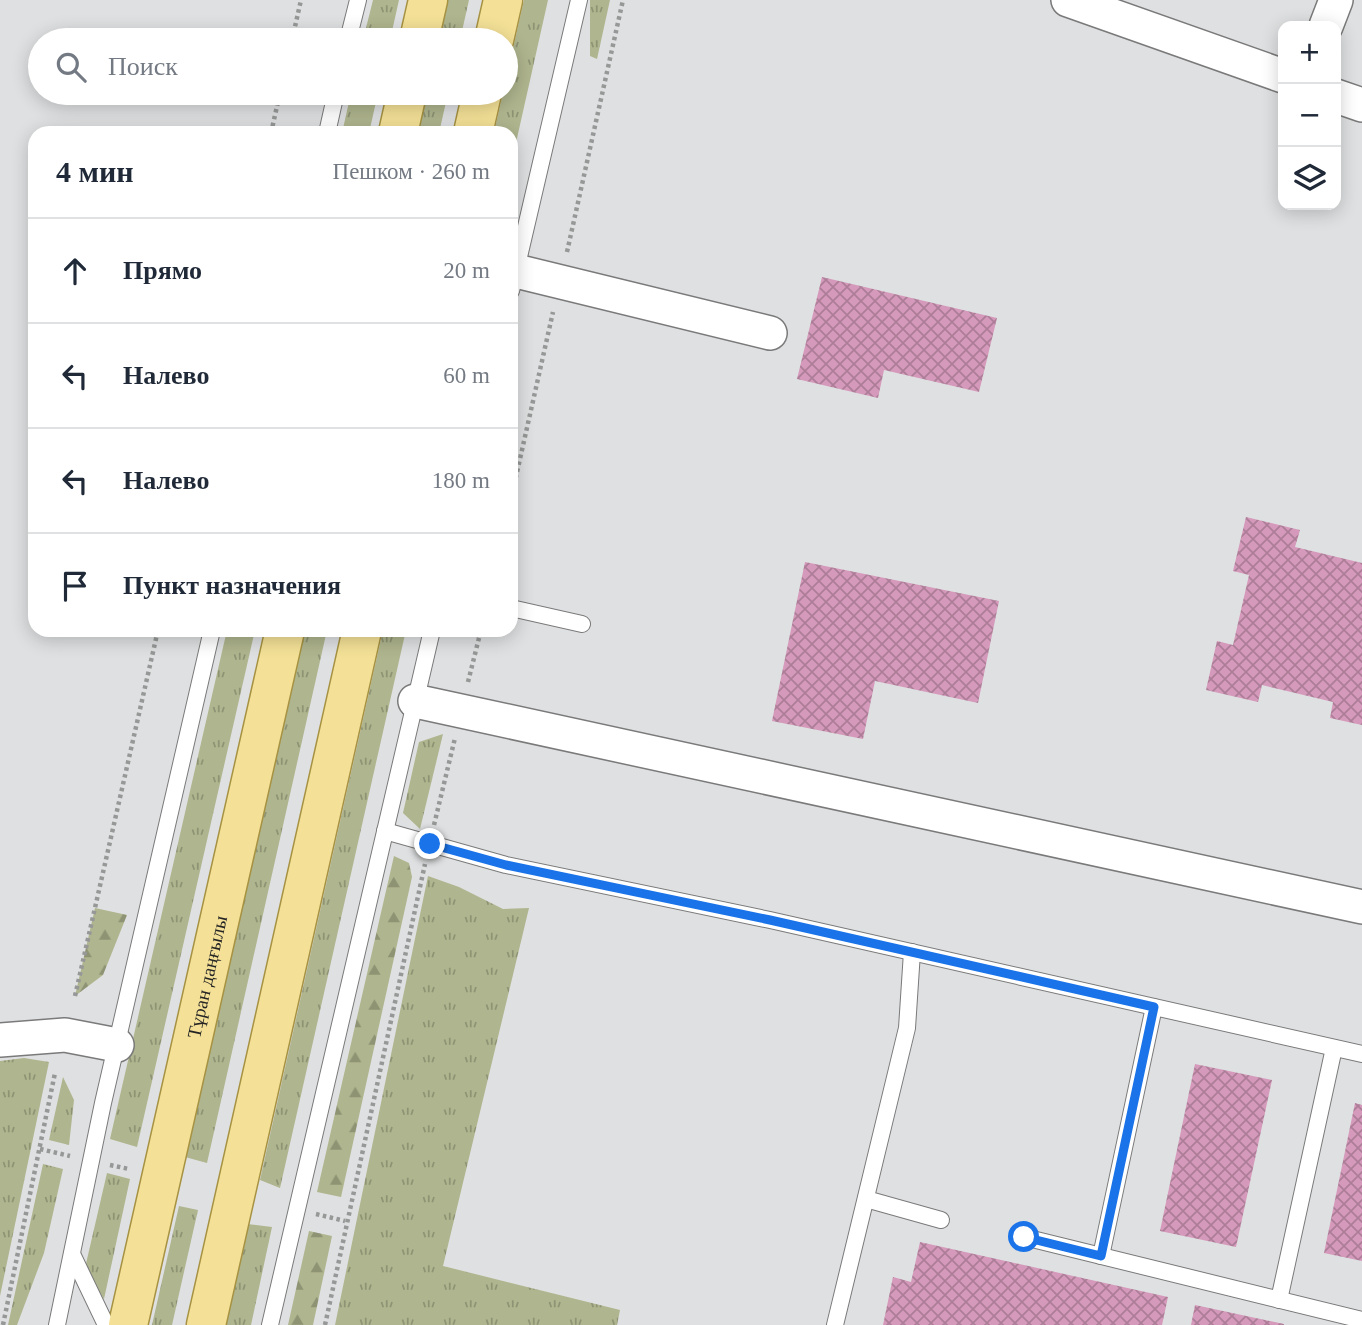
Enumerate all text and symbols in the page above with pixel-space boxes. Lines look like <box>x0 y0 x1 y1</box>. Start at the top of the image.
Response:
map controls <box>1278 21 1341 210</box>
button: + <box>1278 21 1341 84</box>
search box <box>28 28 518 105</box>
icon: search <box>52 48 90 86</box>
text: Поиск <box>108 52 178 81</box>
button: − <box>1278 84 1341 147</box>
button: layers <box>1278 147 1341 210</box>
text: 4 мин <box>56 155 134 188</box>
text: Пешком · 260 m <box>333 159 490 184</box>
icon: ahead <box>56 252 94 290</box>
text: Прямо <box>123 256 202 285</box>
text: 20 m <box>443 258 490 283</box>
icon: left <box>56 357 94 395</box>
text: Налево <box>123 361 209 390</box>
text: 60 m <box>443 363 490 388</box>
icon: left <box>56 462 94 500</box>
text: Налево <box>123 466 209 495</box>
text: 180 m <box>432 468 490 493</box>
icon: arrive <box>56 567 94 605</box>
text: Пункт назначения <box>123 571 341 600</box>
route end <box>414 828 445 859</box>
street label: Тұран даңғылы <box>183 913 231 1040</box>
route start <box>1008 1221 1039 1252</box>

